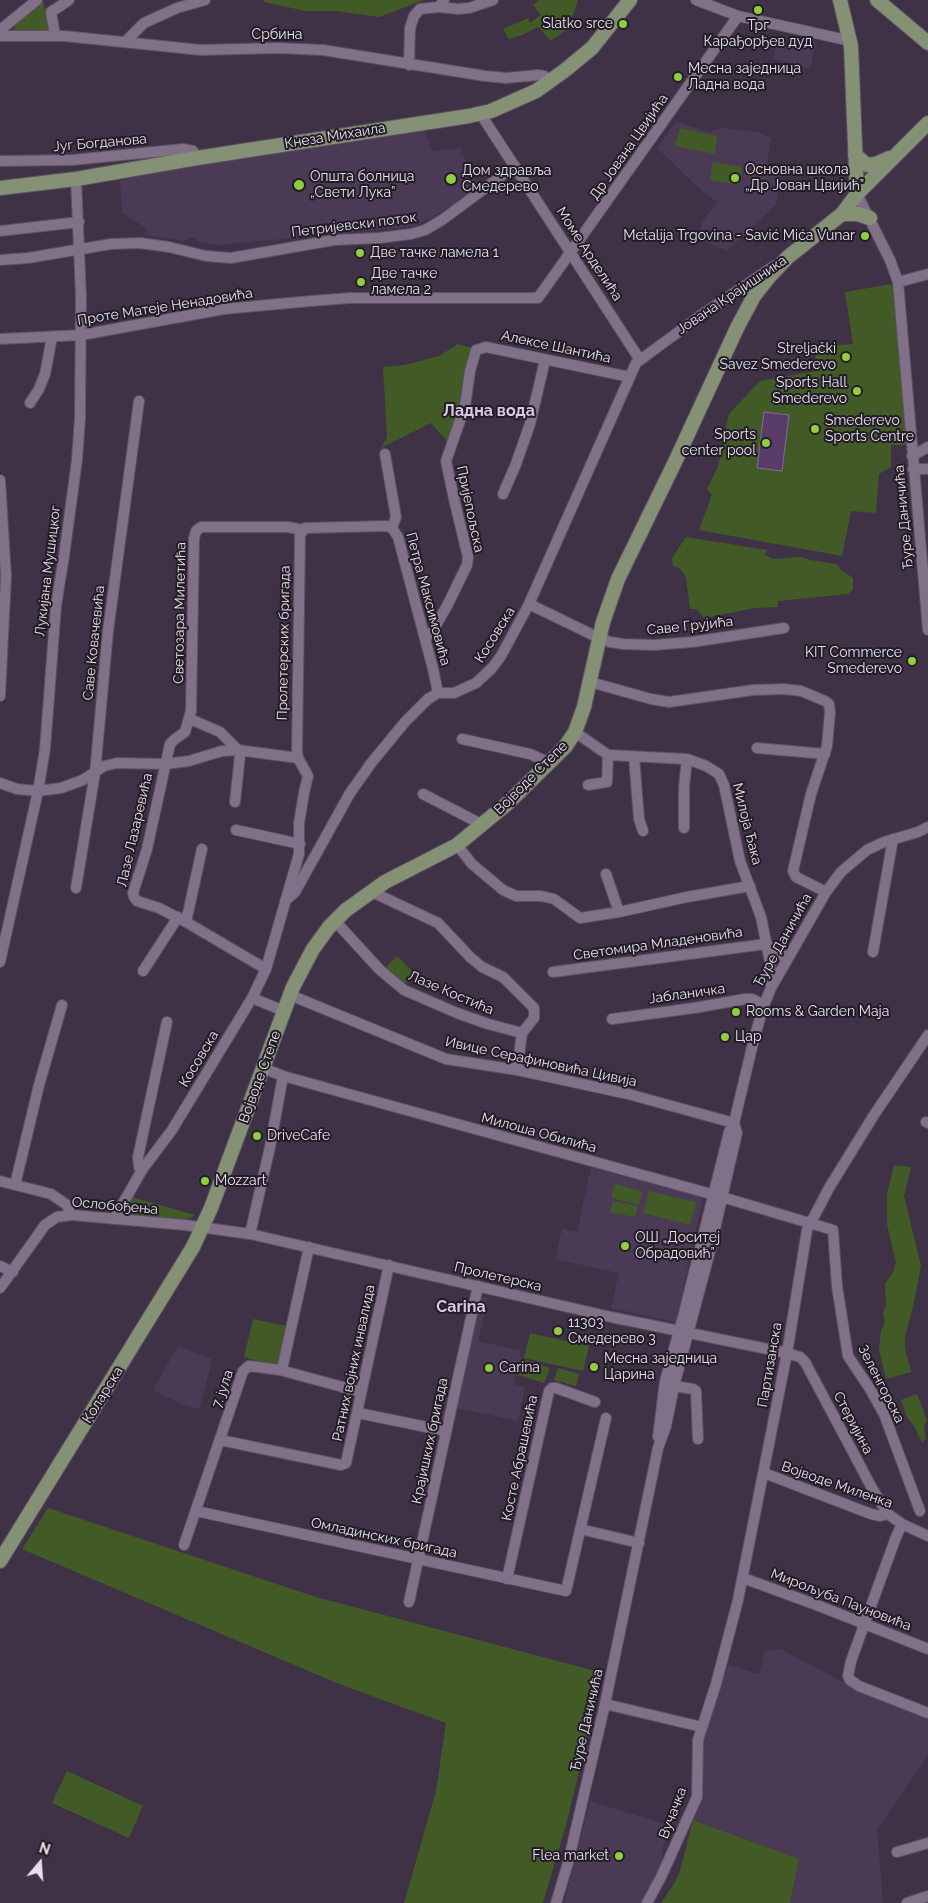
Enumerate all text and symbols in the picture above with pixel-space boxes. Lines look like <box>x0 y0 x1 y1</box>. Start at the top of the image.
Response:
marker: Трг Карађорђев дуд <box>752 4 764 16</box>
place label: Slatko srce <box>542 16 613 32</box>
marker: Slatko srce <box>617 18 629 30</box>
place label: Трг Карађорђев дуд <box>704 18 812 50</box>
street label: Србина <box>252 27 302 43</box>
place label: Месна заједница Ладна вода <box>688 61 801 94</box>
marker: Месна заједница Ладна вода <box>672 71 684 83</box>
street label: Др Јована Цвијића <box>586 91 672 203</box>
street label: Кнеза Михаила <box>283 120 387 152</box>
street label: Југ Богданова <box>52 131 148 155</box>
place label: Основна школа „Др Јован Цвијић” <box>745 162 864 194</box>
place label: Дом здравља Смедерево <box>462 163 551 196</box>
place label: Општа болница „Свети Лука” <box>310 169 414 202</box>
marker: Дом здравља Смедерево <box>444 172 458 186</box>
marker: Основна школа „Др Јован Цвијић” <box>729 172 741 184</box>
marker: Општа болница „Свети Лука” <box>292 178 306 192</box>
street label: Моме Арделића <box>552 204 626 304</box>
street label: Петријевски поток <box>290 209 418 241</box>
place label: Metalija Trgovina - Savić Mića Vunar <box>623 228 855 244</box>
marker: Metalija Trgovina - Savić Mića Vunar <box>859 230 871 242</box>
place label: Две тачке ламела 1 <box>370 245 499 261</box>
marker: Две тачке ламела 1 <box>354 247 366 259</box>
street label: Јована Крајишника <box>674 252 790 338</box>
place label: Две тачке ламела 2 <box>371 266 437 298</box>
marker: Две тачке ламела 2 <box>355 276 367 288</box>
street label: Проте Матеје Ненадовића <box>76 285 254 329</box>
street label: Алексе Шантића <box>500 327 612 367</box>
place label: Streljački Savez Smederevo <box>720 341 836 374</box>
marker: Streljački Savez Smederevo <box>840 351 852 363</box>
place label: Sports Hall Smederevo <box>772 375 847 408</box>
marker: Sports Hall Smederevo <box>851 385 863 397</box>
district label: Ладна вода <box>443 401 535 421</box>
place label: Smederevo Sports Centre <box>825 413 914 446</box>
marker: Smederevo Sports Centre <box>809 423 821 435</box>
place label: Sports center pool <box>682 427 756 460</box>
marker: Sports center pool <box>760 437 772 449</box>
street label: Пријепољска <box>453 464 487 554</box>
street label: Ђуре Даничића <box>891 464 917 570</box>
street label: Лукијана Мушицког <box>32 505 64 637</box>
street label: Петра Максимовића <box>402 531 454 667</box>
street label: Светозара Милетића <box>170 542 190 684</box>
street label: Пролетерских бригада <box>274 565 294 721</box>
street label: Саве Ковачевића <box>80 585 108 701</box>
street label: Косовска <box>471 604 519 666</box>
street label: Саве Грујића <box>646 613 734 639</box>
place label: KIT Commerce Smederevo <box>805 645 902 678</box>
marker: KIT Commerce Smederevo <box>906 655 918 667</box>
street label: Војводе Степе <box>491 738 571 818</box>
street label: Лазе Лазаревића <box>114 771 156 889</box>
street label: Милоја Ђака <box>729 781 765 867</box>
street label: Ђуре Даничића <box>750 890 816 990</box>
street label: Светомира Младеновића <box>572 924 744 964</box>
street label: Лазе Костића <box>406 967 496 1019</box>
street label: Јабланичка <box>648 980 726 1008</box>
place label: Rooms & Garden Maja <box>746 1004 889 1020</box>
marker: Rooms & Garden Maja <box>730 1006 742 1018</box>
street label: Косовска <box>176 1028 222 1090</box>
street label: Војводе Степе <box>235 1028 285 1126</box>
place label: Цар <box>735 1029 762 1045</box>
marker: Цар <box>719 1031 731 1043</box>
street label: Ивице Серафиновића Цивија <box>444 1033 638 1091</box>
street label: Милоша Обилића <box>479 1110 599 1156</box>
place label: DriveCafe <box>267 1128 330 1144</box>
marker: DriveCafe <box>251 1130 263 1142</box>
place label: Mozzart <box>215 1173 266 1189</box>
marker: Mozzart <box>199 1175 211 1187</box>
street label: Ослобођења <box>71 1194 159 1218</box>
place label: ОШ „Доситеј Обрадовић” <box>635 1230 720 1262</box>
marker: ОШ „Доситеј Обрадовић” <box>619 1240 631 1252</box>
street label: Пролетерска <box>453 1259 543 1295</box>
street label: Ратних војних инвалида <box>329 1283 379 1443</box>
district label: Carina <box>436 1297 486 1317</box>
place label: 11303 Смедерево 3 <box>568 1315 656 1348</box>
street label: Партизанска <box>754 1321 786 1409</box>
marker: 11303 Смедерево 3 <box>552 1325 564 1337</box>
street label: Зеленгорска <box>854 1342 908 1426</box>
place label: Месна заједница Царина <box>604 1351 717 1384</box>
place label: Carina <box>499 1360 540 1376</box>
marker: Месна заједница Царина <box>588 1361 600 1373</box>
marker: Carina <box>483 1362 495 1374</box>
street label: Коларска <box>79 1364 127 1426</box>
street label: 7. јула <box>209 1368 237 1410</box>
street label: Крајишких бригада <box>408 1376 452 1506</box>
street label: Стеријина <box>829 1389 877 1457</box>
street label: Косте Абрашевића <box>498 1394 542 1522</box>
street label: Војводе Миленка <box>779 1458 895 1512</box>
street label: Омладинских бригада <box>309 1514 459 1562</box>
street label: Мирољуба Пауновића <box>768 1565 914 1635</box>
street label: Ђуре Даничића <box>567 1667 607 1773</box>
street label: Вучачка <box>656 1785 690 1841</box>
north arrow <box>15 1838 65 1888</box>
text: N <box>37 1839 52 1858</box>
place label: Flea market <box>532 1848 609 1864</box>
marker: Flea market <box>613 1850 625 1862</box>

